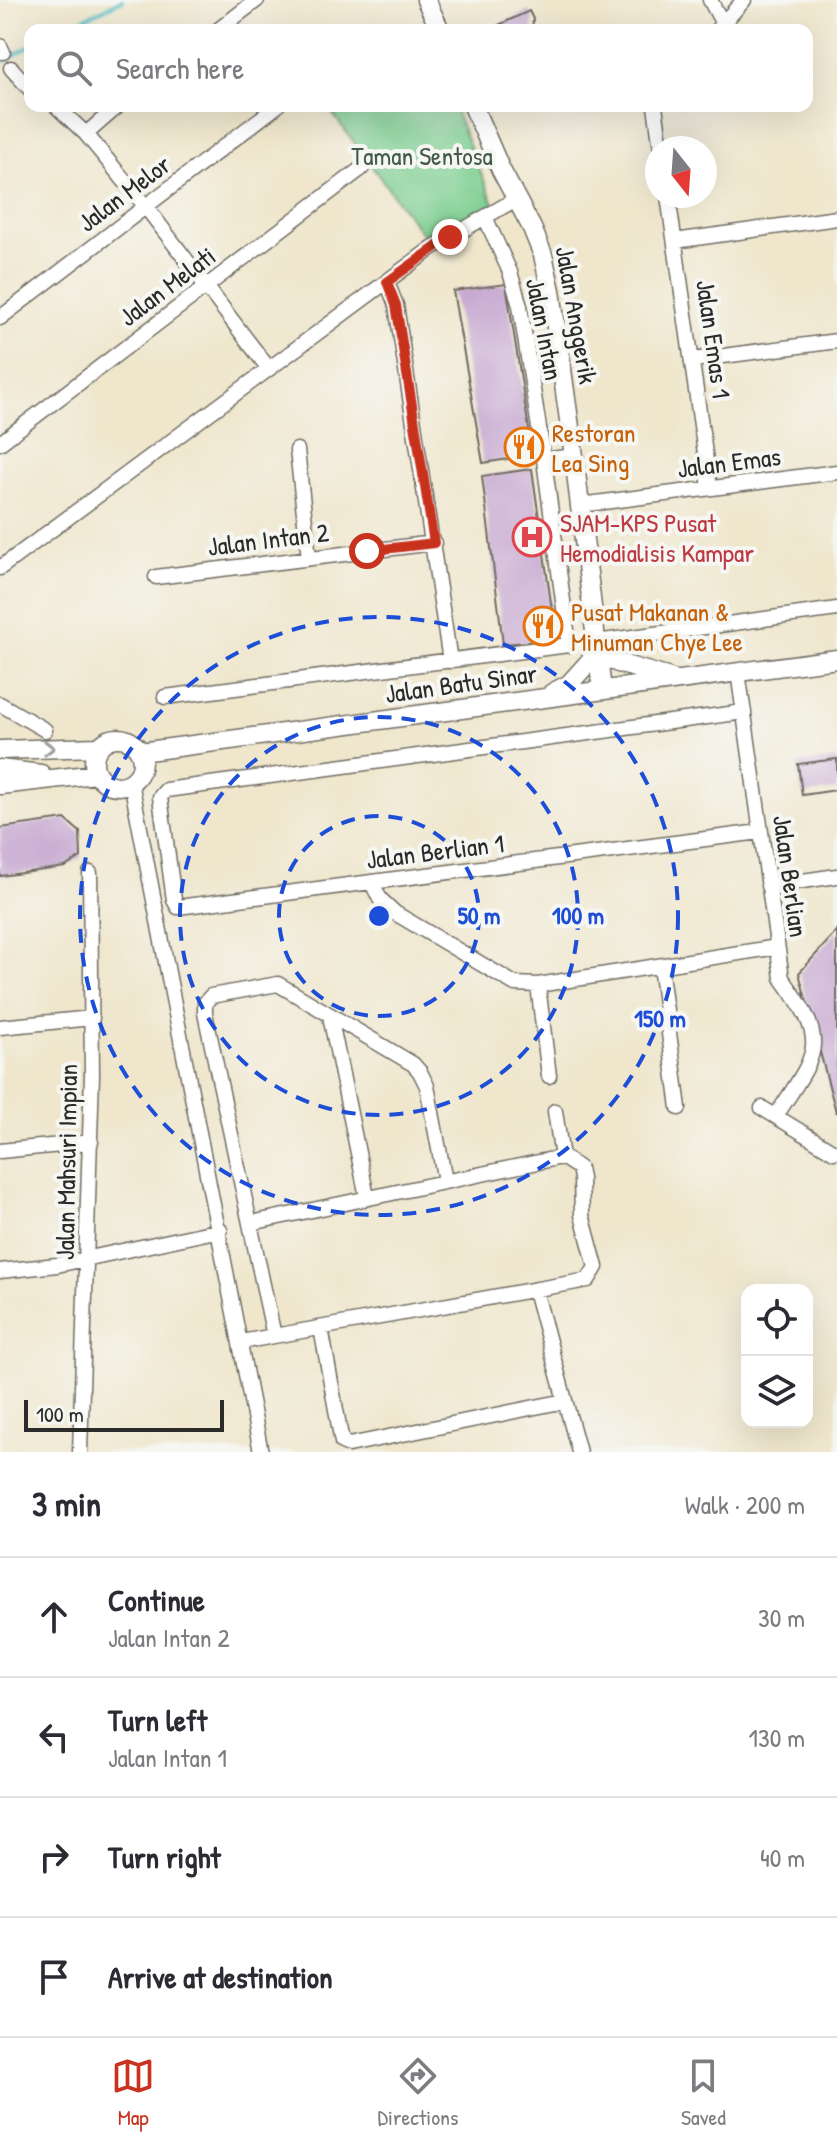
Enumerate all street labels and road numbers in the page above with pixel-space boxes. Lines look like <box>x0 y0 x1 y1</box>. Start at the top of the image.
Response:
street label: Jalan Melor <box>70 147 178 239</box>
street label: Jalan Melati <box>112 238 222 334</box>
street label: Jalan Anggerik <box>548 243 606 387</box>
street label: Jalan Intan <box>518 275 572 383</box>
street label: Jalan Emas 1 <box>688 277 740 401</box>
street label: Jalan Emas <box>675 438 783 486</box>
street label: Jalan Intan 2 <box>206 514 330 564</box>
street label: Jalan Batu Sinar <box>383 655 539 711</box>
street label: Jalan Berlian <box>765 813 817 939</box>
street label: Jalan Berlian 1 <box>364 825 506 877</box>
street label: Jalan Mahsuri Impian <box>47 1064 85 1260</box>

